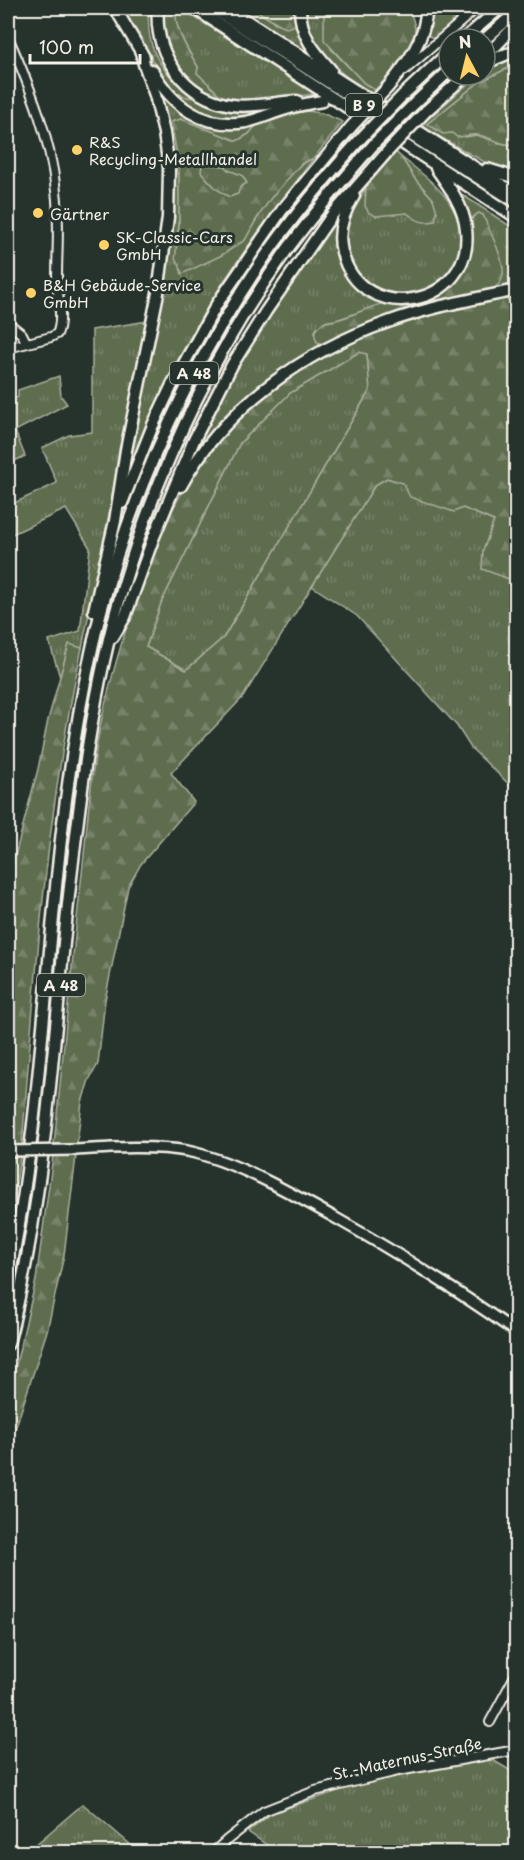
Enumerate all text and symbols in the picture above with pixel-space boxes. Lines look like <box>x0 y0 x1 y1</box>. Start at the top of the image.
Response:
scale bar <box>30 27 140 65</box>
north arrow <box>437 27 497 87</box>
text: N <box>457 28 473 54</box>
text: 100 m <box>39 33 94 60</box>
road number: B 9 <box>346 94 382 116</box>
place label: R&S Recycling-Metallhandel <box>89 130 257 170</box>
marker: R&S Recycling-Metallhandel <box>70 143 84 157</box>
place label: Gärtner <box>50 202 109 225</box>
marker: Gärtner <box>31 206 45 220</box>
place label: SK-Classic-Cars GmbH <box>116 225 233 265</box>
marker: SK-Classic-Cars GmbH <box>97 238 111 252</box>
place label: B&H Gebäude-Service GmbH <box>43 273 201 313</box>
marker: B&H Gebäude-Service GmbH <box>24 286 38 300</box>
road number: A 48 <box>170 362 218 384</box>
road number: A 48 <box>37 974 85 996</box>
street label: St.-Maternus-Straße <box>330 1731 484 1785</box>

